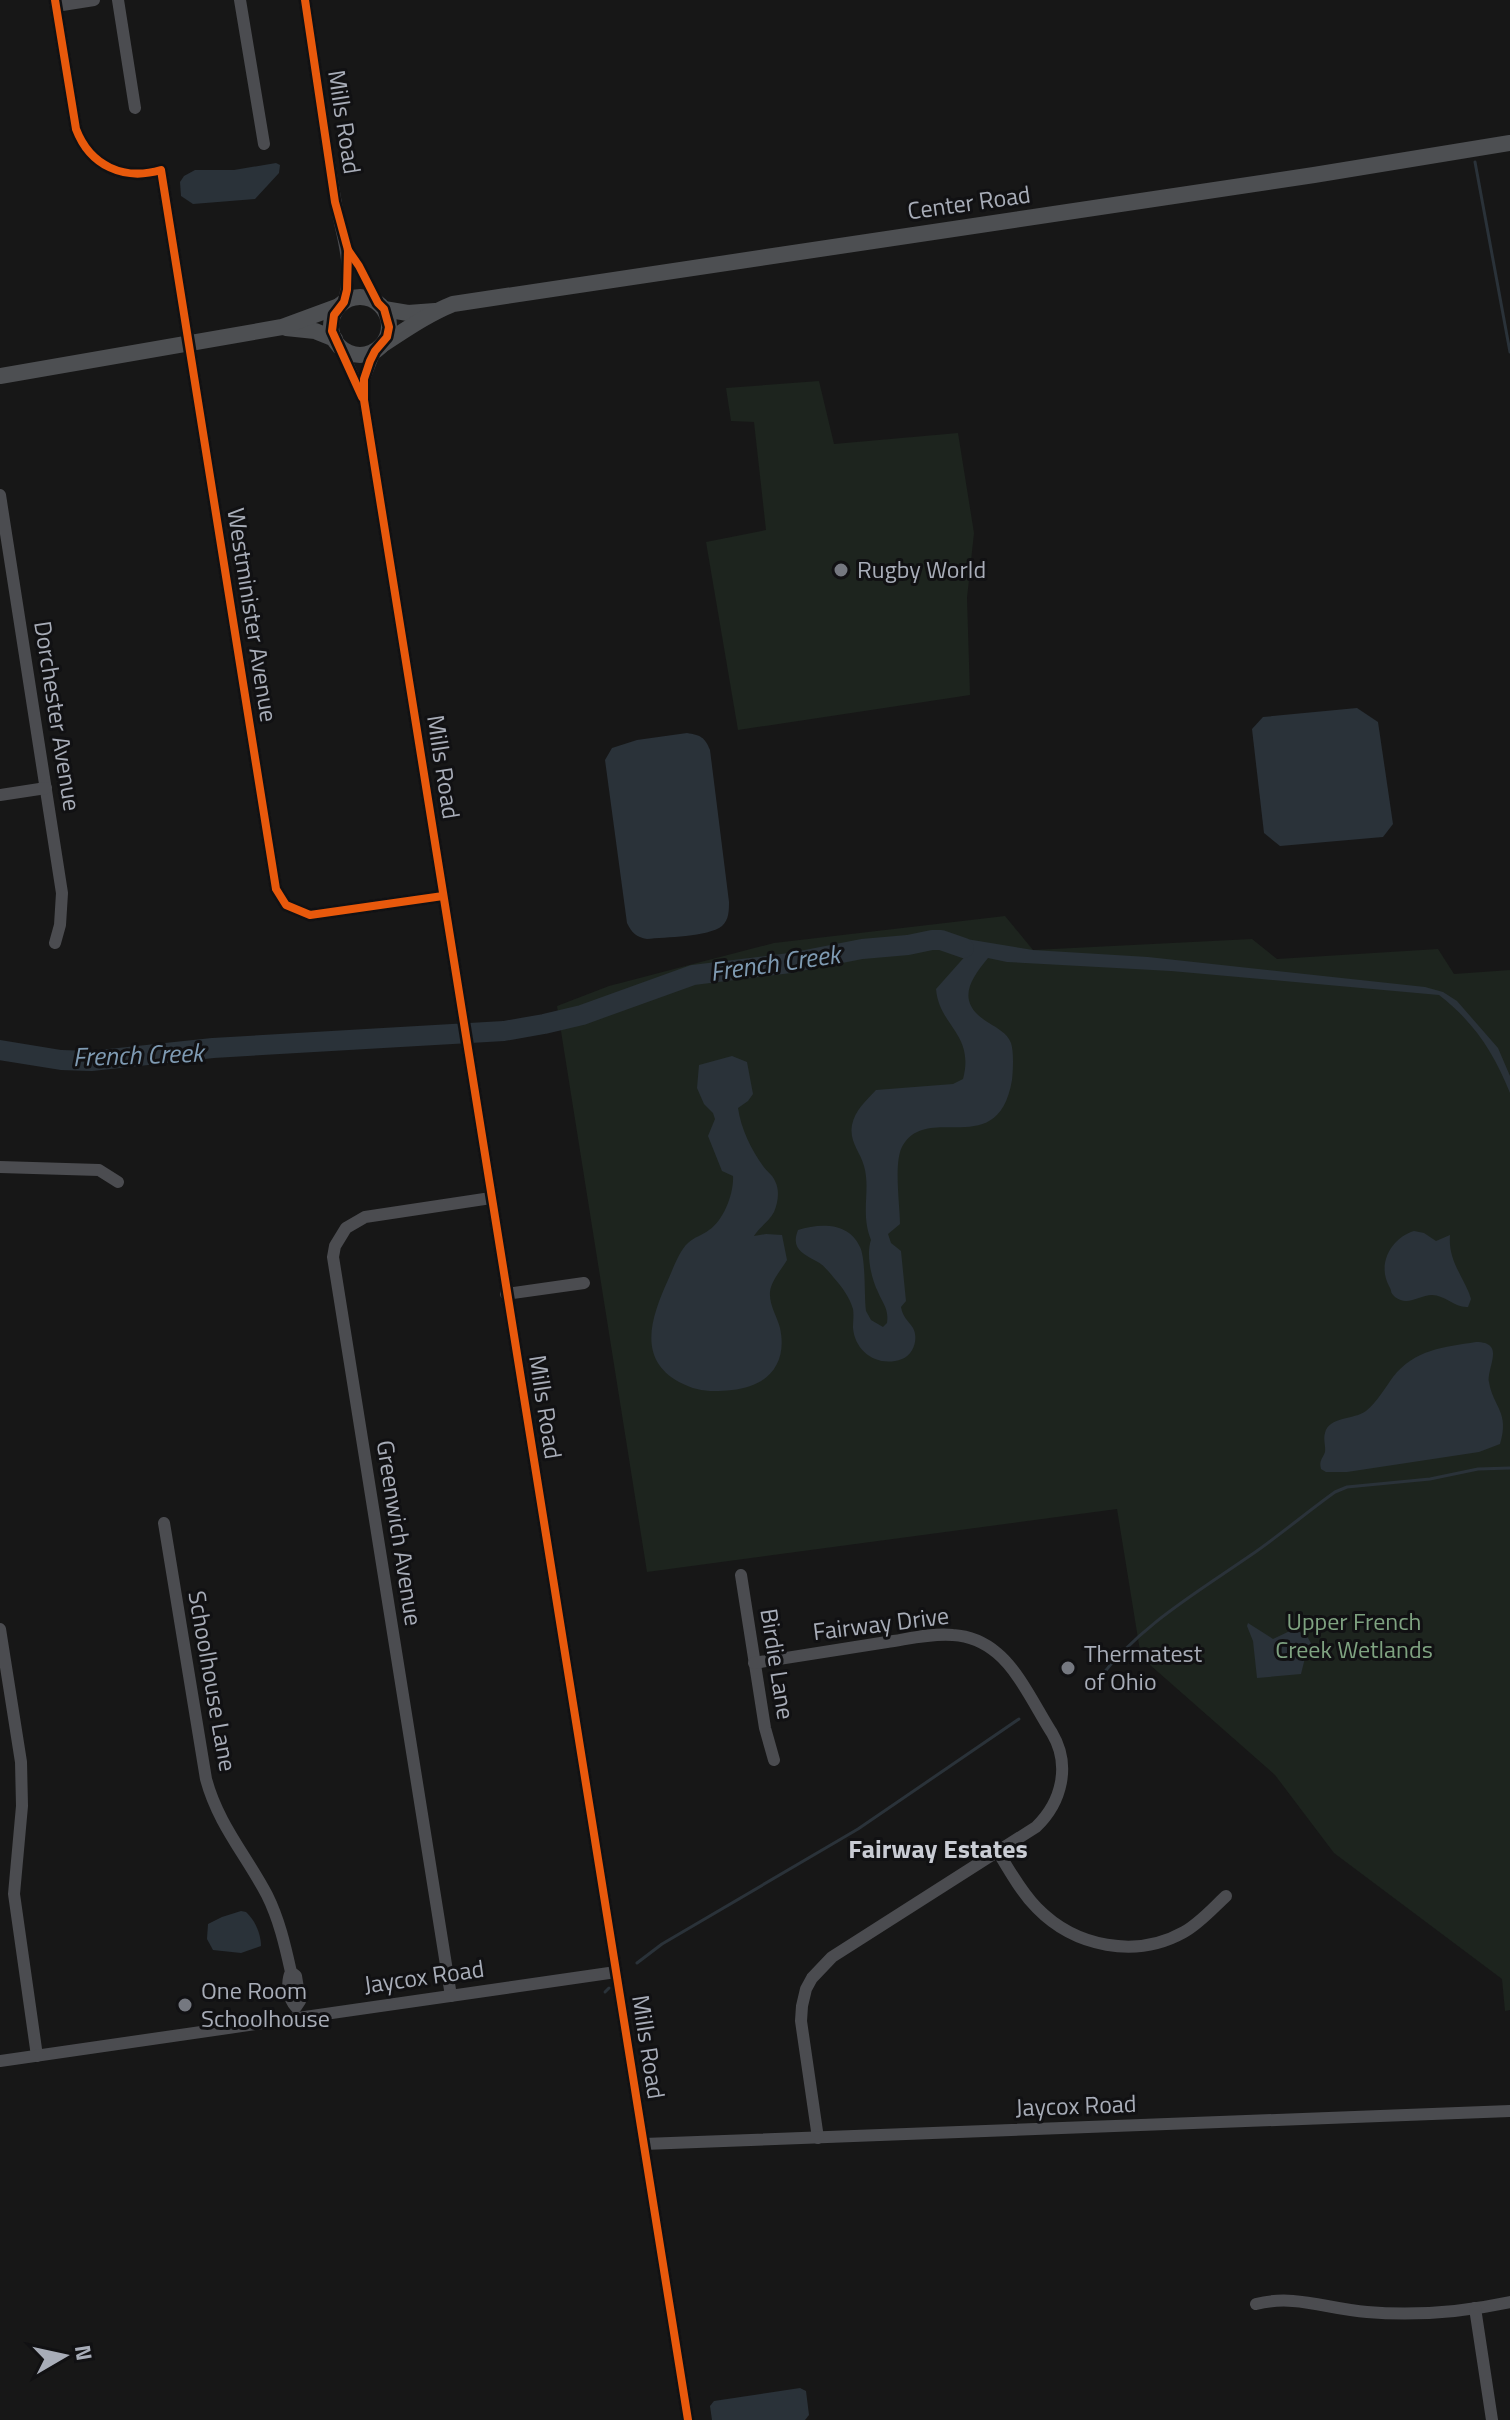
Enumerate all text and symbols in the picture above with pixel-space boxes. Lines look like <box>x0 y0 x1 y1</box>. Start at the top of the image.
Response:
street label: Mills Road <box>319 67 371 176</box>
street label: Center Road <box>905 176 1033 228</box>
street label: Westminister Avenue <box>218 505 288 724</box>
place label: Rugby World <box>857 551 986 587</box>
marker: Rugby World <box>832 561 850 579</box>
street label: Dorchester Avenue <box>25 618 91 814</box>
street label: Mills Road <box>418 712 470 821</box>
water label: French Creek <box>707 934 846 991</box>
water label: French Creek <box>72 1033 207 1076</box>
street label: Mills Road <box>520 1352 572 1461</box>
street label: Greenwich Avenue <box>368 1438 432 1628</box>
street label: Schoolhouse Lane <box>179 1588 247 1774</box>
street label: Fairway Drive <box>811 1597 951 1649</box>
park label: Upper French Creek Wetlands <box>1275 1603 1433 1667</box>
street label: Birdie Lane <box>751 1606 805 1722</box>
place label: Thermatest of Ohio <box>1084 1635 1203 1699</box>
marker: Thermatest of Ohio <box>1059 1659 1077 1677</box>
district label: Fairway Estates <box>848 1829 1028 1868</box>
street label: Jaycox Road <box>361 1950 486 2002</box>
place label: One Room Schoolhouse <box>201 1972 330 2036</box>
street label: Mills Road <box>623 1992 675 2101</box>
marker: One Room Schoolhouse <box>176 1996 194 2014</box>
street label: Jaycox Road <box>1015 2085 1137 2125</box>
north arrow <box>24 2316 104 2396</box>
text: N <box>66 2343 102 2363</box>

